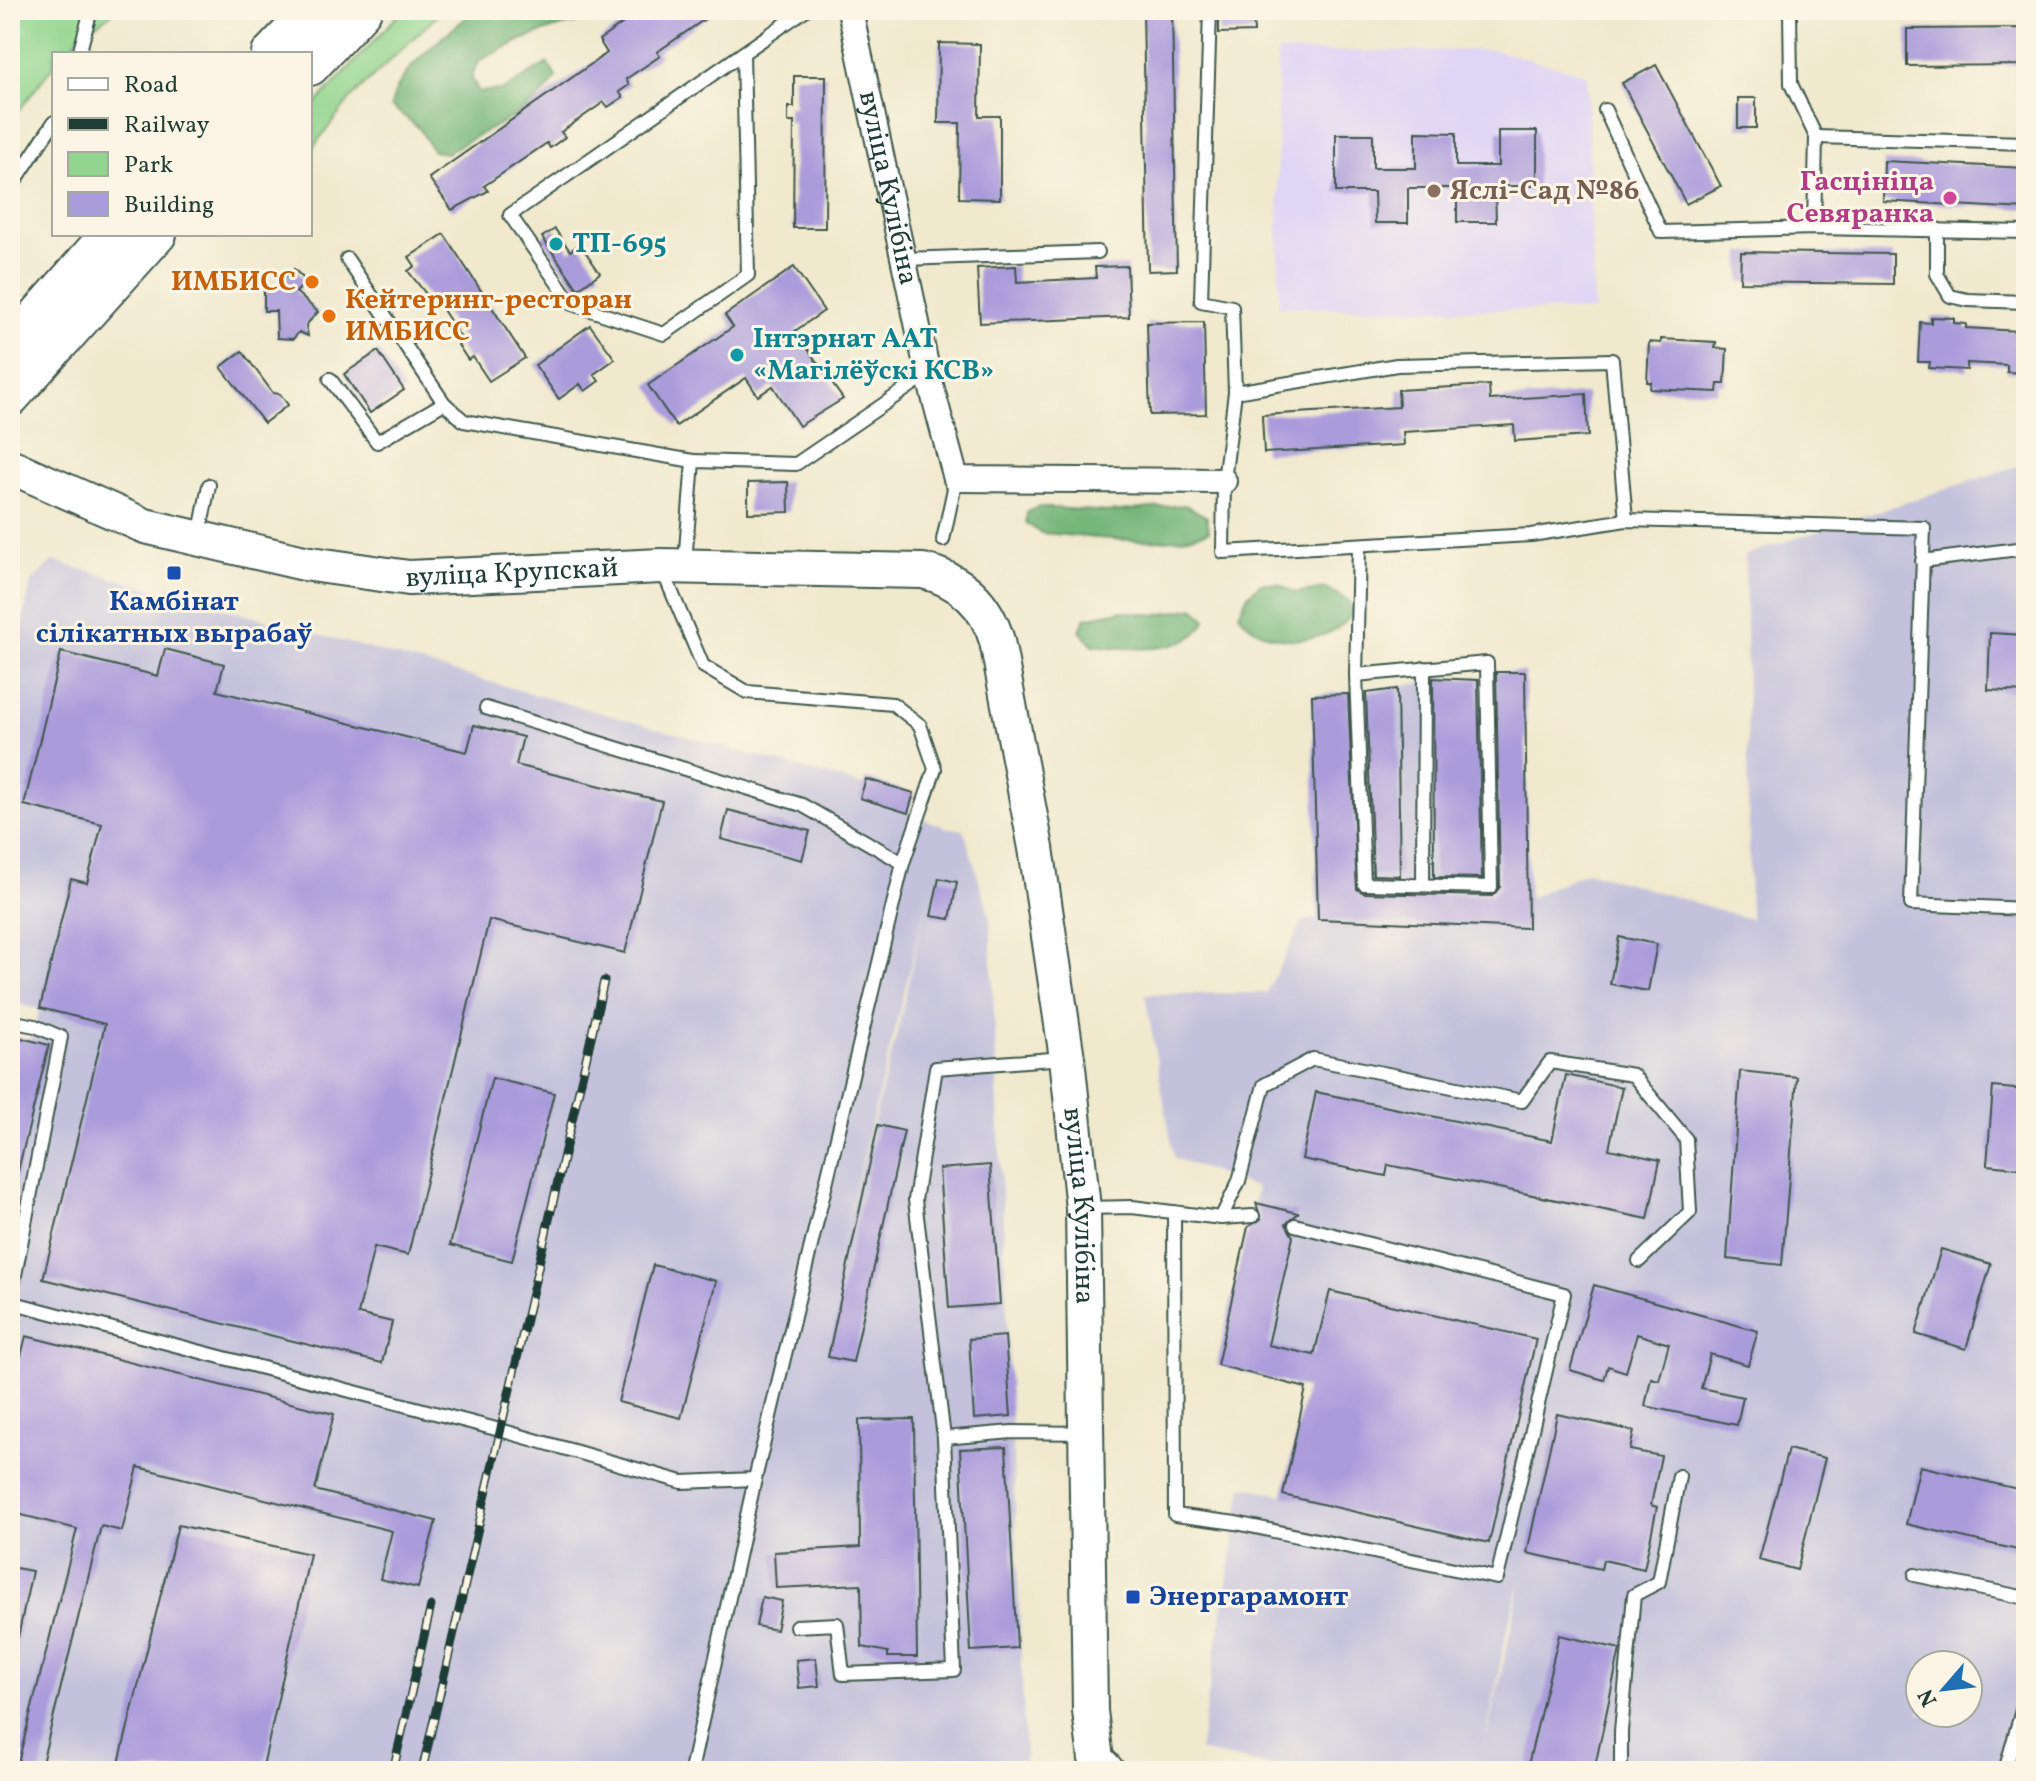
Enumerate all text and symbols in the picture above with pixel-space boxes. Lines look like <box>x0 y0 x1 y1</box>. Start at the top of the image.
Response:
legend <box>52 52 312 236</box>
text: Road <box>124 69 178 103</box>
street label: вуліца Кулібіна <box>848 87 928 289</box>
text: Railway <box>124 109 210 143</box>
text: Park <box>124 149 173 183</box>
place label: Гасцініца Севяранка <box>1787 163 1934 234</box>
place label: Яслі-Сад №86 <box>1450 172 1639 211</box>
marker: Яслі-Сад №86 <box>1425 182 1443 200</box>
text: Building <box>124 189 214 223</box>
marker: Гасцініца Севяранка <box>1941 189 1959 207</box>
place label: ТП-695 <box>572 225 667 264</box>
marker: ТП-695 <box>547 235 565 253</box>
place label: ИМБИСС <box>171 263 296 302</box>
marker: ИМБИСС <box>303 273 321 291</box>
place label: Кейтеринг-ресторан ИМБИСС <box>345 281 632 352</box>
marker: Кейтеринг-ресторан ИМБИСС <box>320 307 338 325</box>
place label: Інтэрнат ААТ «Магілёўскі КСВ» <box>753 320 994 391</box>
marker: Інтэрнат ААТ «Магілёўскі КСВ» <box>728 346 746 364</box>
street label: вуліца Крупскай <box>405 549 619 598</box>
marker: Камбінат сілікатных вырабаў <box>165 564 183 582</box>
place label: Камбінат сілікатных вырабаў <box>36 583 313 654</box>
street label: вуліца Кулібіна <box>1053 1105 1104 1305</box>
place label: Энергарамонт <box>1149 1578 1349 1617</box>
marker: Энергарамонт <box>1124 1588 1142 1606</box>
north arrow <box>1904 1649 1984 1729</box>
text: N <box>1911 1683 1946 1712</box>

